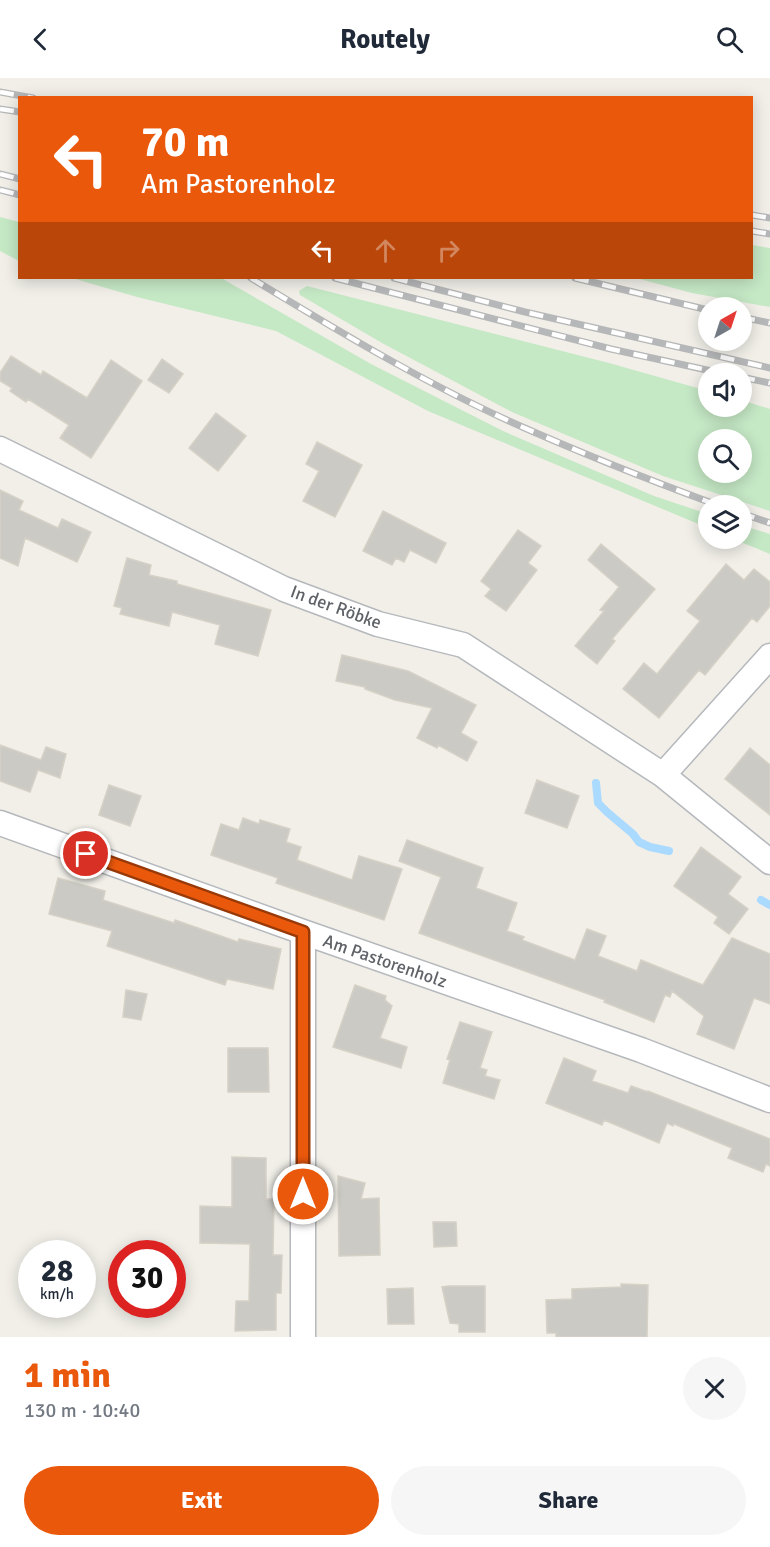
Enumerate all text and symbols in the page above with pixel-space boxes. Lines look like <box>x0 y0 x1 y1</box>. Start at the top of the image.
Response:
icon: back <box>24 23 57 56</box>
text: Routely <box>340 23 430 56</box>
icon: search <box>713 23 746 56</box>
text: 70 m <box>141 117 230 168</box>
icon: left <box>42 120 120 198</box>
text: Am Pastorenholz <box>141 168 335 201</box>
icon: left <box>306 234 339 267</box>
icon: ahead <box>369 234 402 267</box>
icon: right <box>432 234 465 267</box>
north arrow <box>698 297 752 351</box>
map controls <box>698 297 752 549</box>
button: sound <box>698 363 752 417</box>
button: search <box>698 429 752 483</box>
button: layers <box>698 495 752 549</box>
street label: In der Röbke <box>287 580 385 634</box>
pin <box>60 828 111 879</box>
icon: arrive <box>69 837 102 870</box>
street label: Am Pastorenholz <box>320 930 450 992</box>
position arrow <box>271 1162 335 1226</box>
speed limit sign: 30 <box>108 1240 186 1318</box>
text: 28 <box>41 1253 73 1290</box>
text: km/h <box>40 1285 74 1303</box>
text: 1 min <box>24 1353 111 1398</box>
button: close <box>683 1357 746 1420</box>
text: 130 m · 10:40 <box>24 1398 140 1423</box>
button: Exit <box>24 1466 379 1535</box>
button: Share <box>391 1466 746 1535</box>

